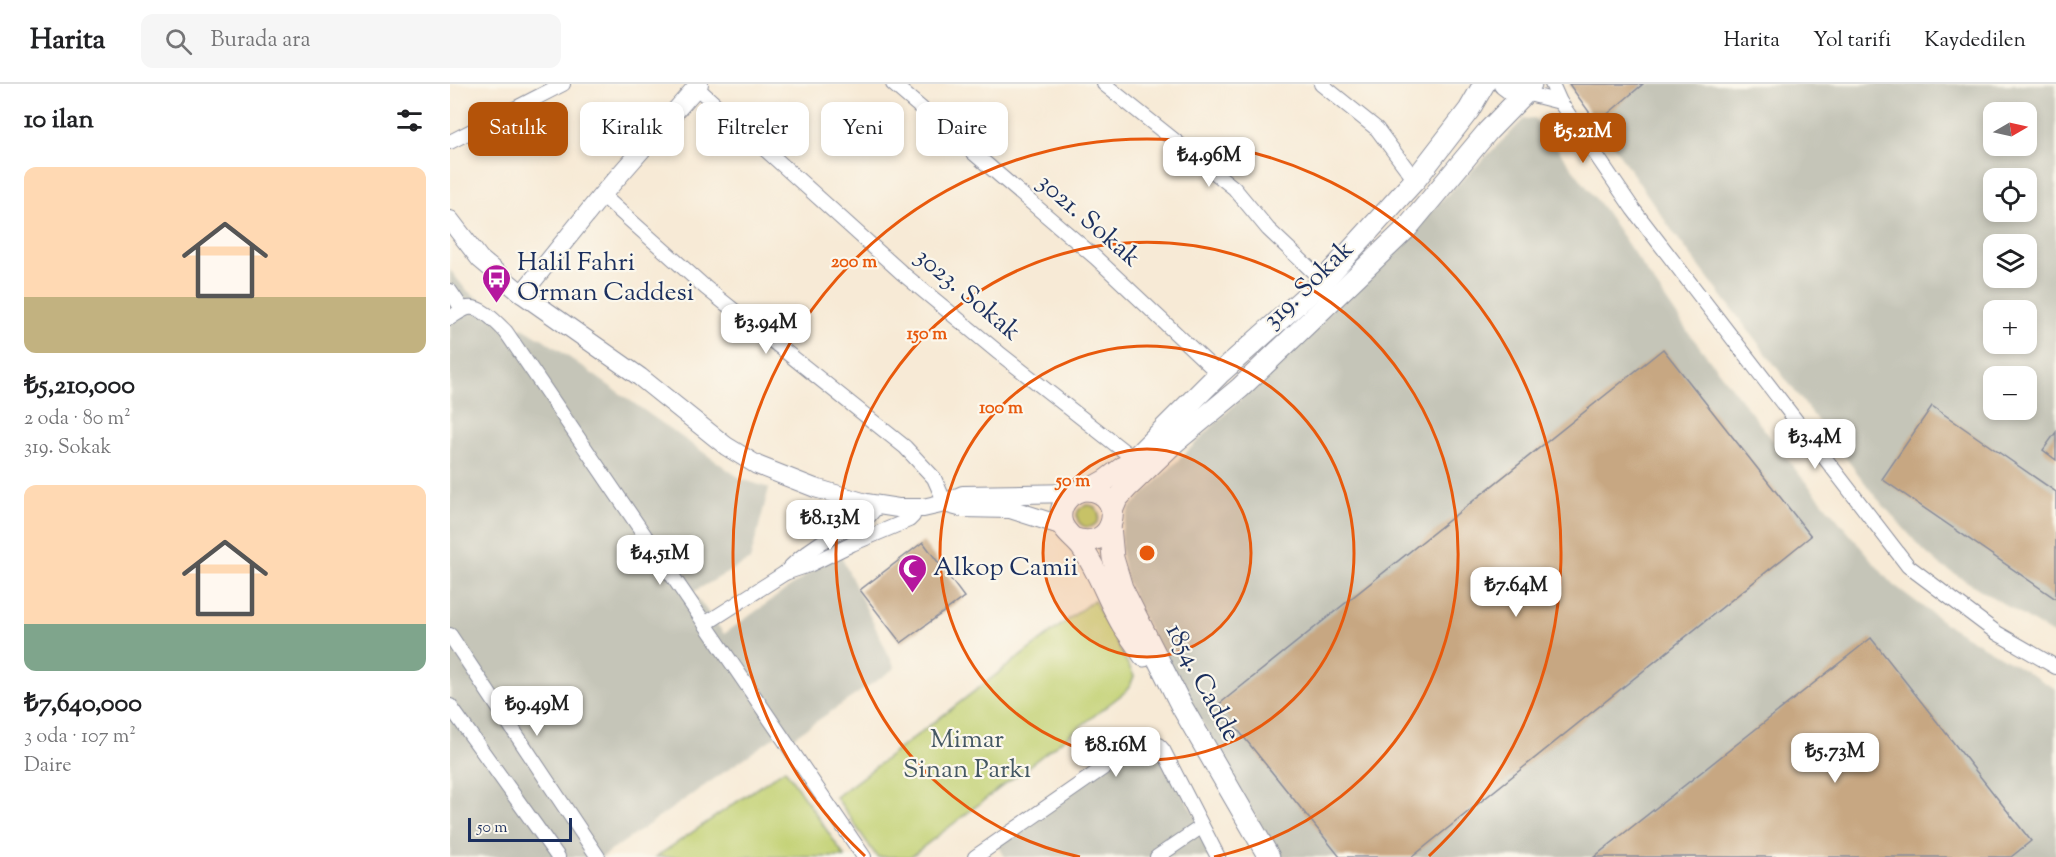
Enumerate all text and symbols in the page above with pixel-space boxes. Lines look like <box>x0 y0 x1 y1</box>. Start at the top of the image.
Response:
search box <box>141 14 561 68</box>
text: Harita <box>30 21 105 61</box>
icon: search <box>162 25 195 58</box>
text: Burada ara <box>210 25 311 57</box>
text: Harita <box>1723 26 1780 56</box>
text: Yol tarifi <box>1813 26 1891 56</box>
text: Kaydedilen <box>1924 26 2026 56</box>
text: 10 ilan <box>24 102 94 139</box>
chip: Satılık <box>468 102 568 156</box>
chip: Kiralık <box>580 102 684 156</box>
chip: Filtreler <box>696 102 809 156</box>
chip: Yeni <box>821 102 904 156</box>
chip: Daire <box>916 102 1008 156</box>
north arrow <box>1983 102 2037 156</box>
map controls <box>1983 102 2037 420</box>
icon: filters <box>393 104 426 137</box>
pin: ₺5.21M <box>1534 113 1632 164</box>
text: ₺5.21M <box>1554 118 1612 147</box>
pin: ₺4.96M <box>1160 137 1258 188</box>
text: ₺4.96M <box>1177 142 1241 171</box>
street label: 3021. Sokak <box>1028 165 1148 277</box>
button: locate <box>1983 168 2037 222</box>
icon: home <box>171 206 279 314</box>
street label: 319. Sokak <box>1255 232 1363 338</box>
button: layers <box>1983 234 2037 288</box>
street label: 3023. Sokak <box>906 240 1028 350</box>
place label: Halil Fahri Orman Caddesi <box>517 245 694 312</box>
text: 200 m <box>831 250 877 276</box>
bus stop icon: Halil Fahri Orman Caddesi <box>480 262 512 304</box>
button: + <box>1983 300 2037 354</box>
pin: ₺3.94M <box>717 304 815 355</box>
text: ₺3.94M <box>735 309 797 338</box>
text: 150 m <box>907 322 947 348</box>
button: − <box>1983 366 2037 420</box>
text: ₺5,210,000 <box>24 368 135 405</box>
text: 100 m <box>979 396 1023 422</box>
text: 2 oda · 80 m² <box>24 405 131 434</box>
pin: ₺3.4M <box>1773 419 1857 470</box>
text: ₺3.4M <box>1788 424 1842 453</box>
text: 319. Sokak <box>24 434 111 463</box>
text: 50 m <box>1054 469 1090 495</box>
pin: ₺8.13M <box>781 500 879 551</box>
text: ₺8.13M <box>800 505 860 534</box>
icon: home <box>171 524 279 632</box>
pin: ₺4.51M <box>611 535 709 586</box>
text: ₺4.51M <box>631 540 689 569</box>
centre of rings <box>1137 543 1157 563</box>
place label: Alkop Camii <box>933 550 1078 587</box>
mosque icon: Alkop Camii <box>896 552 928 594</box>
pin: ₺7.64M <box>1467 567 1565 618</box>
text: ₺7.64M <box>1484 572 1548 601</box>
street label: 1854. Cadde <box>1155 617 1249 749</box>
text: ₺7,640,000 <box>24 686 142 723</box>
pin: ₺9.49M <box>488 686 586 737</box>
text: ₺9.49M <box>505 691 569 720</box>
park label: Mimar Sinan Parkı <box>903 722 1031 789</box>
text: 3 oda · 107 m² <box>24 723 136 752</box>
pin: ₺8.16M <box>1067 727 1165 778</box>
text: ₺8.16M <box>1085 732 1147 761</box>
pin: ₺5.73M <box>1786 733 1884 784</box>
text: ₺5.73M <box>1805 738 1865 767</box>
text: Daire <box>24 752 71 781</box>
scale bar <box>468 815 572 842</box>
text: 50 m <box>477 817 508 840</box>

